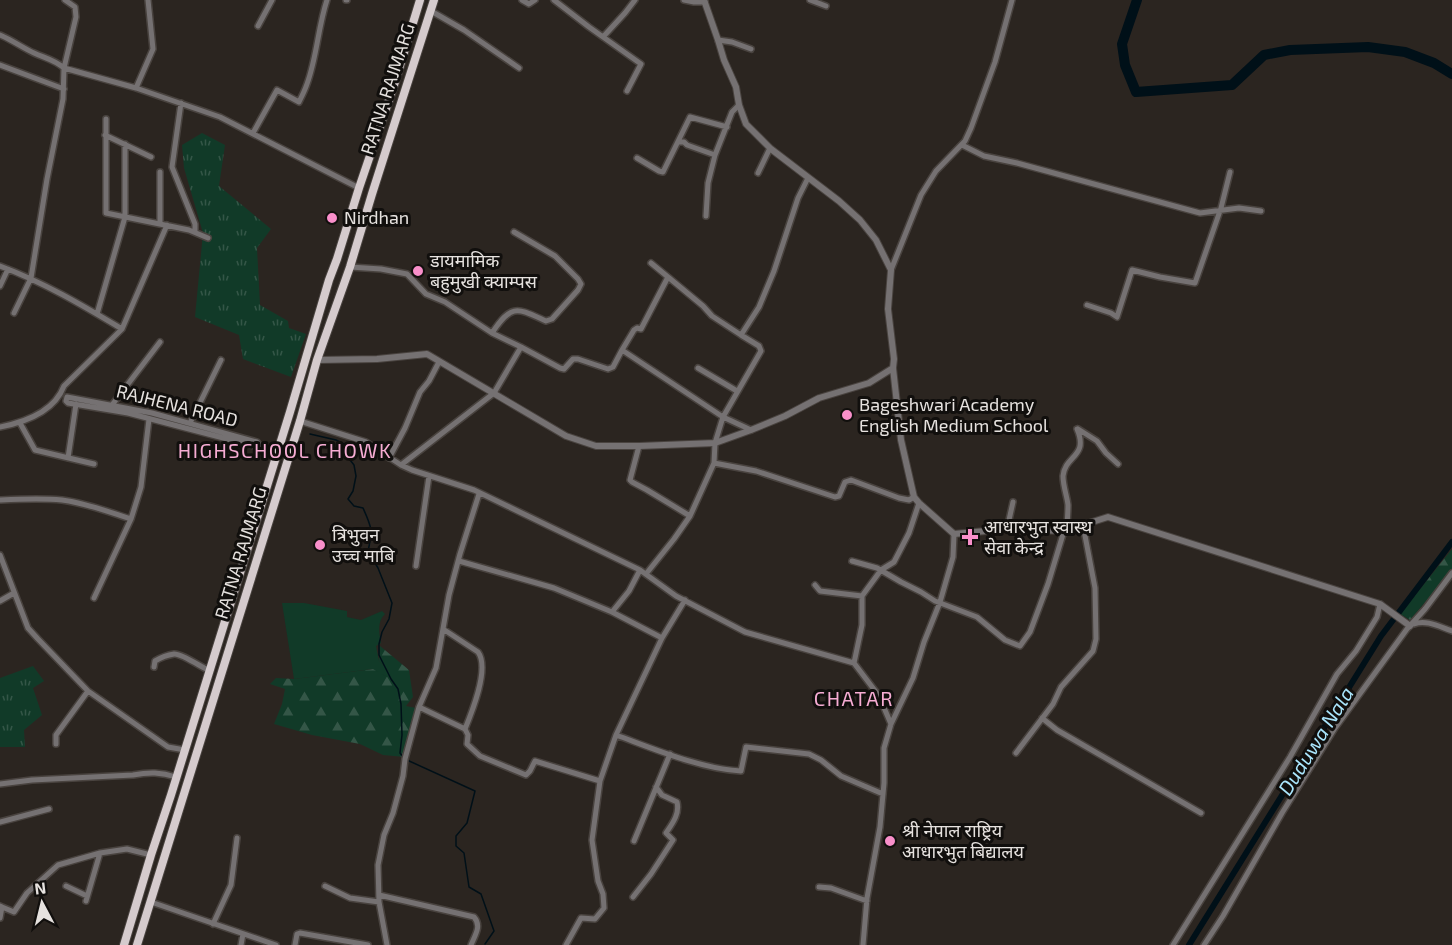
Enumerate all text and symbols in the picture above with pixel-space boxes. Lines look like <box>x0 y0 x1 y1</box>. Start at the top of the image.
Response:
street label: RATNA RAJMARG <box>355 20 419 157</box>
place label: Nirdhan <box>344 206 409 228</box>
marker: Nirdhan <box>325 211 339 225</box>
place label: डायमामिक बहुमुखी क्याम्पस <box>429 249 538 294</box>
marker: डायमामिक बहुमुखी क्याम्पस <box>411 264 425 278</box>
street label: RAJHENA ROAD <box>114 379 240 431</box>
place label: Bageshwari Academy English Medium School <box>859 393 1049 436</box>
marker: Bageshwari Academy English Medium School <box>840 408 854 422</box>
district label: HIGHSCHOOL CHOWK <box>178 438 392 462</box>
street label: RATNA RAJMARG <box>209 484 271 621</box>
place label: आधारभुत स्वास्थ सेवा केन्द्र <box>984 515 1093 558</box>
place label: त्रिभुवन उच्च माबि <box>332 523 395 566</box>
marker: आधारभुत स्वास्थ सेवा केन्द्र <box>961 528 979 546</box>
marker: त्रिभुवन उच्च माबि <box>313 538 327 552</box>
water label: Duduwa Nala <box>1272 682 1358 799</box>
district label: CHATAR <box>814 686 894 710</box>
place label: श्री नेपाल राष्ट्रिय आधारभुत बिद्यालय <box>902 819 1025 864</box>
marker: श्री नेपाल राष्ट्रिय आधारभुत बिद्यालय <box>883 834 897 848</box>
north arrow <box>12 873 72 933</box>
text: N <box>33 877 47 898</box>

